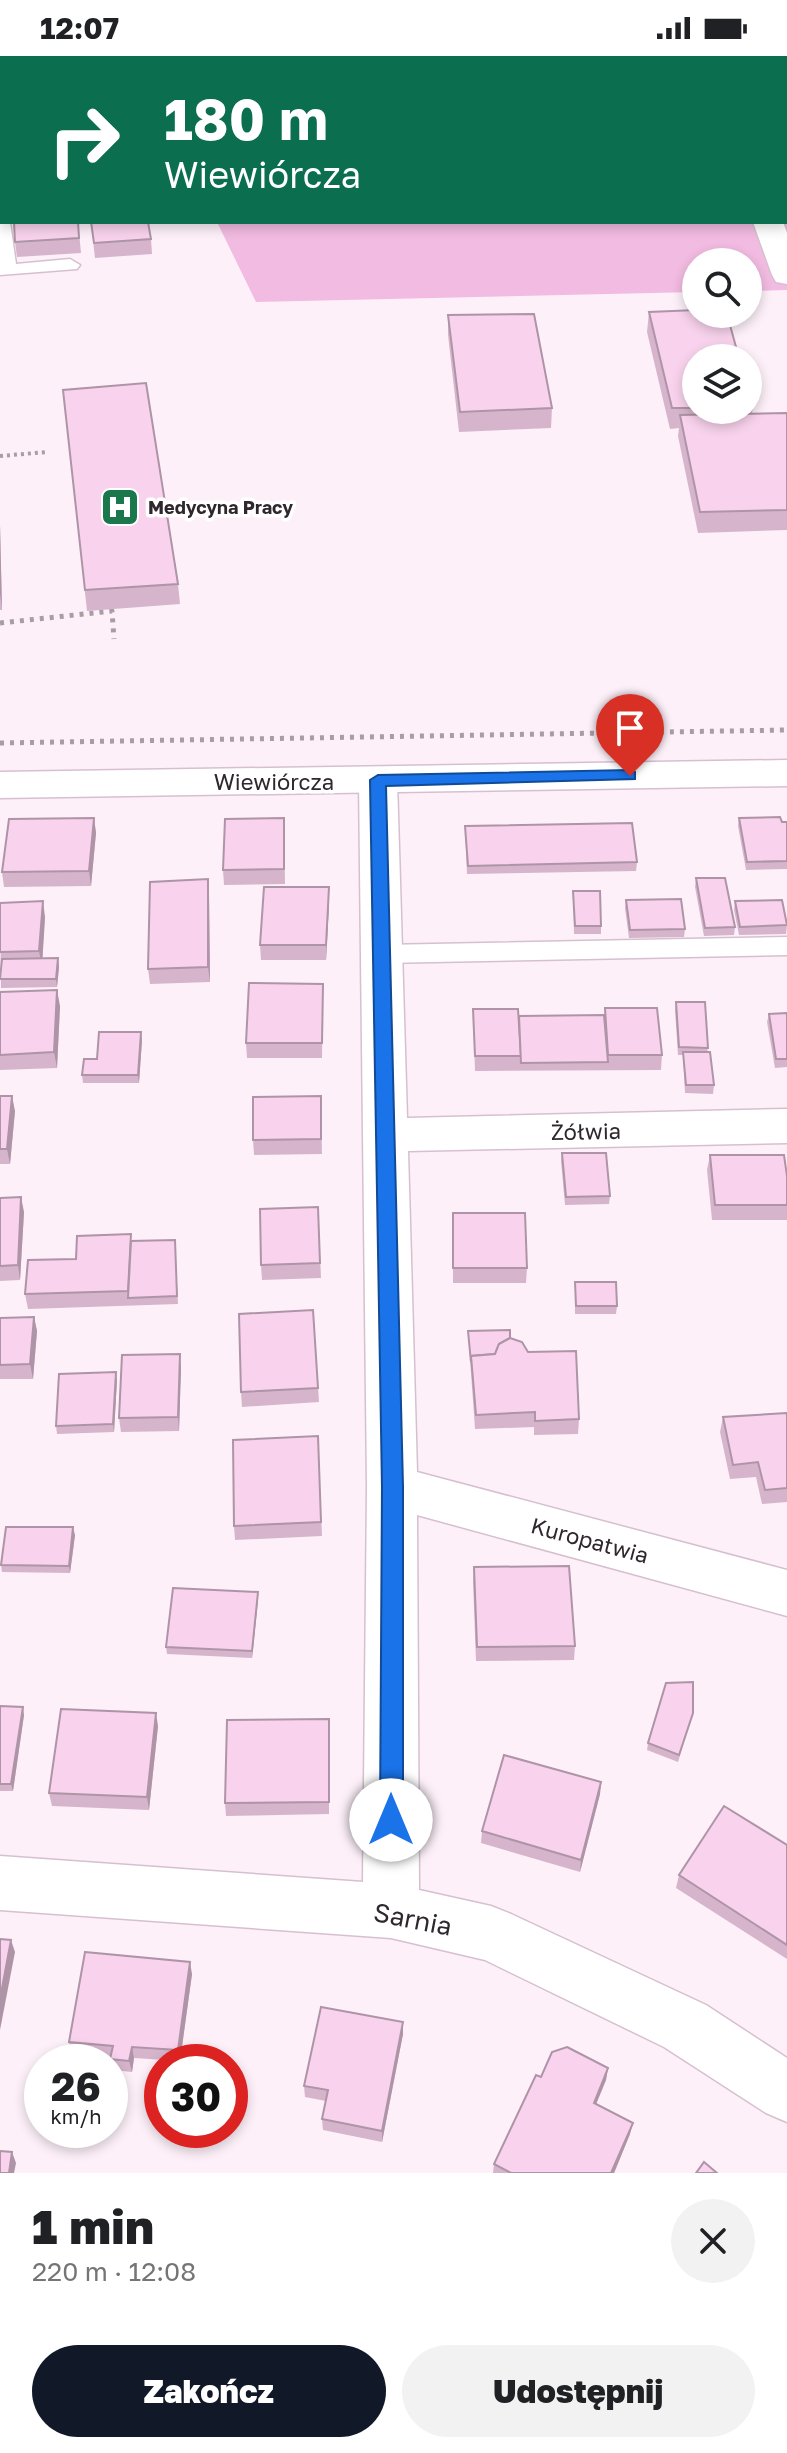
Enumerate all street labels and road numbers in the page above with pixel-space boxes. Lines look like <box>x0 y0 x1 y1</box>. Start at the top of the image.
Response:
street label: Wiewiórcza <box>214 768 334 795</box>
street label: Żółwia <box>551 1117 621 1145</box>
street label: Kuropatwia <box>528 1511 652 1569</box>
street label: Sarnia <box>371 1896 455 1942</box>

